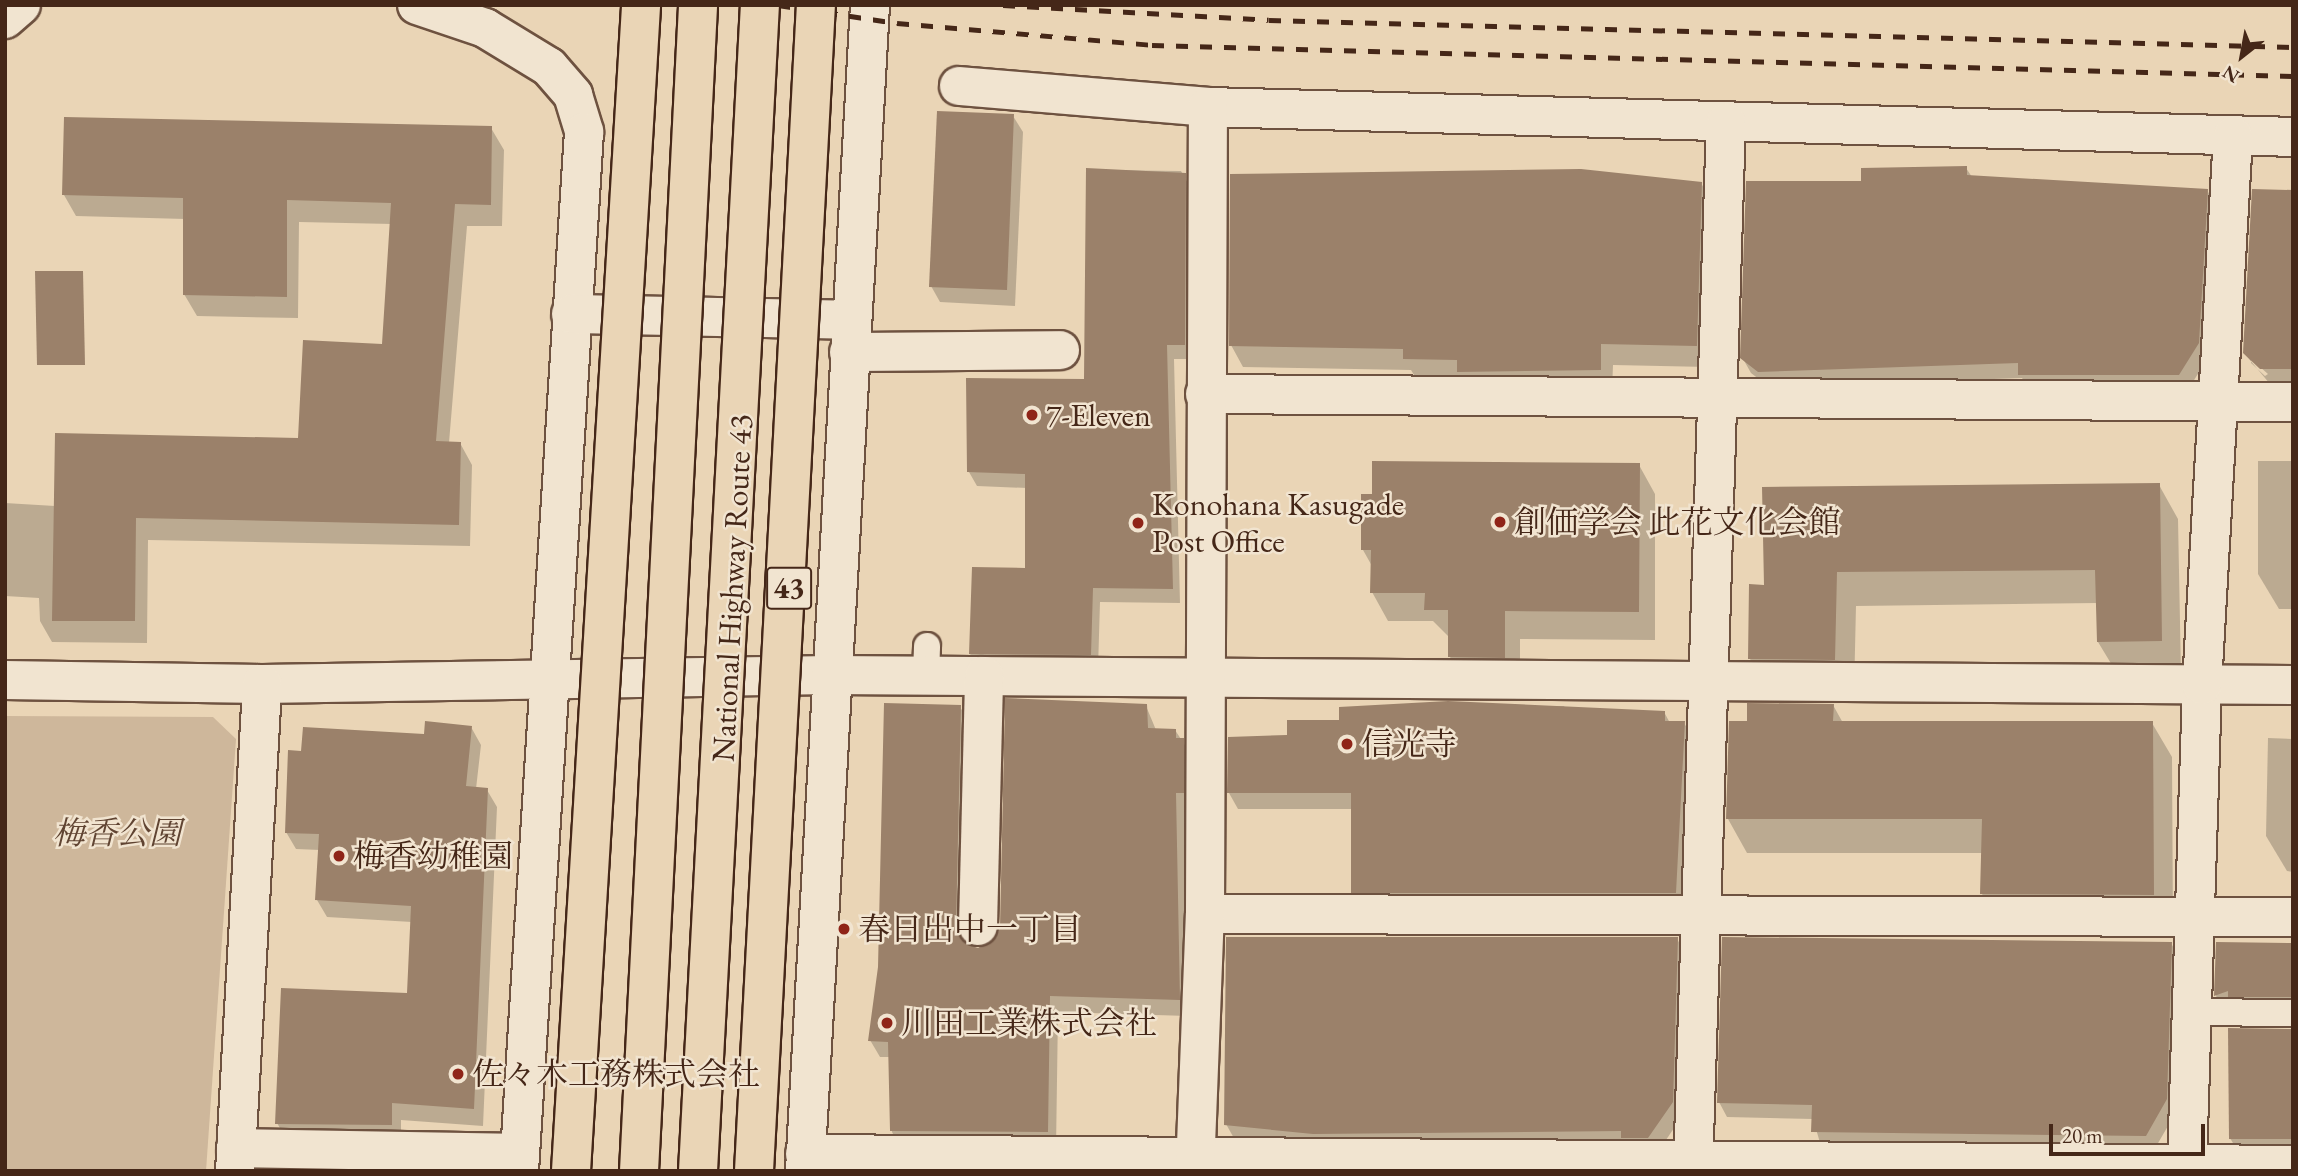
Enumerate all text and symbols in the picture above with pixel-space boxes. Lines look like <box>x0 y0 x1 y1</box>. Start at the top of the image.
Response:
north arrow <box>2207 21 2277 91</box>
text: N <box>2218 60 2244 89</box>
place label: 7-Eleven <box>1046 396 1151 434</box>
marker: 7-Eleven <box>1024 407 1040 423</box>
street label: National Highway Route 43 <box>704 413 760 763</box>
place label: Konohana Kasugade Post Office <box>1152 486 1404 561</box>
place label: 創価学会 此花文化会館 <box>1514 503 1840 541</box>
marker: 創価学会 此花文化会館 <box>1492 514 1508 530</box>
marker: Konohana Kasugade Post Office <box>1130 515 1146 531</box>
road number: 43 <box>764 562 814 614</box>
place label: 信光寺 <box>1361 725 1457 763</box>
marker: 信光寺 <box>1339 736 1355 752</box>
park label: 梅香公園 <box>53 814 181 852</box>
place label: 梅香幼稚園 <box>353 837 513 875</box>
marker: 梅香幼稚園 <box>331 848 347 864</box>
place label: 春日出中一丁目 <box>858 910 1082 948</box>
marker: 春日出中一丁目 <box>836 921 852 937</box>
place label: 川田工業株式会社 <box>901 1004 1157 1042</box>
marker: 川田工業株式会社 <box>879 1015 895 1031</box>
place label: 佐々木工務株式会社 <box>472 1055 760 1093</box>
marker: 佐々木工務株式会社 <box>450 1066 466 1082</box>
scale bar <box>2053 1110 2209 1154</box>
text: 20 m <box>2062 1122 2103 1149</box>

